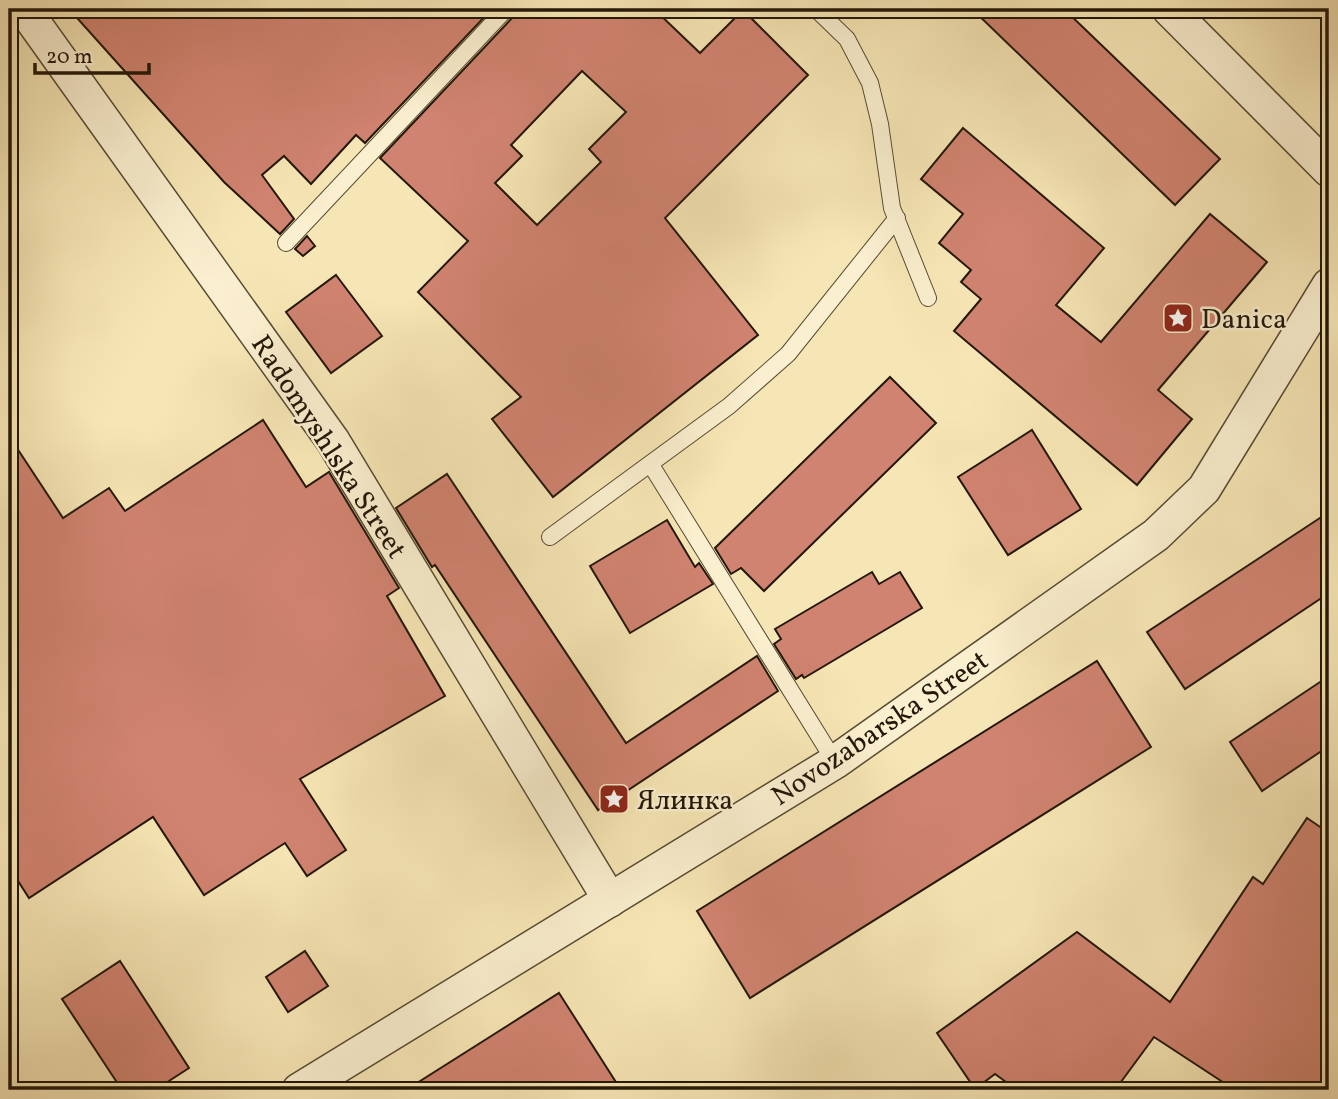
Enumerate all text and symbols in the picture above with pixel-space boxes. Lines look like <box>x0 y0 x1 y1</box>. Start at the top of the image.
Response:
scale bar <box>35 32 149 76</box>
text: 20 m <box>46 43 92 72</box>
place icon: Danica <box>1161 301 1195 335</box>
place label: Danica <box>1201 301 1287 340</box>
street label: Radomyshlska Street <box>241 328 415 567</box>
street label: Novozabarska Street <box>764 642 997 816</box>
place icon: Ялинка <box>597 782 631 816</box>
place label: Ялинка <box>637 782 733 821</box>

